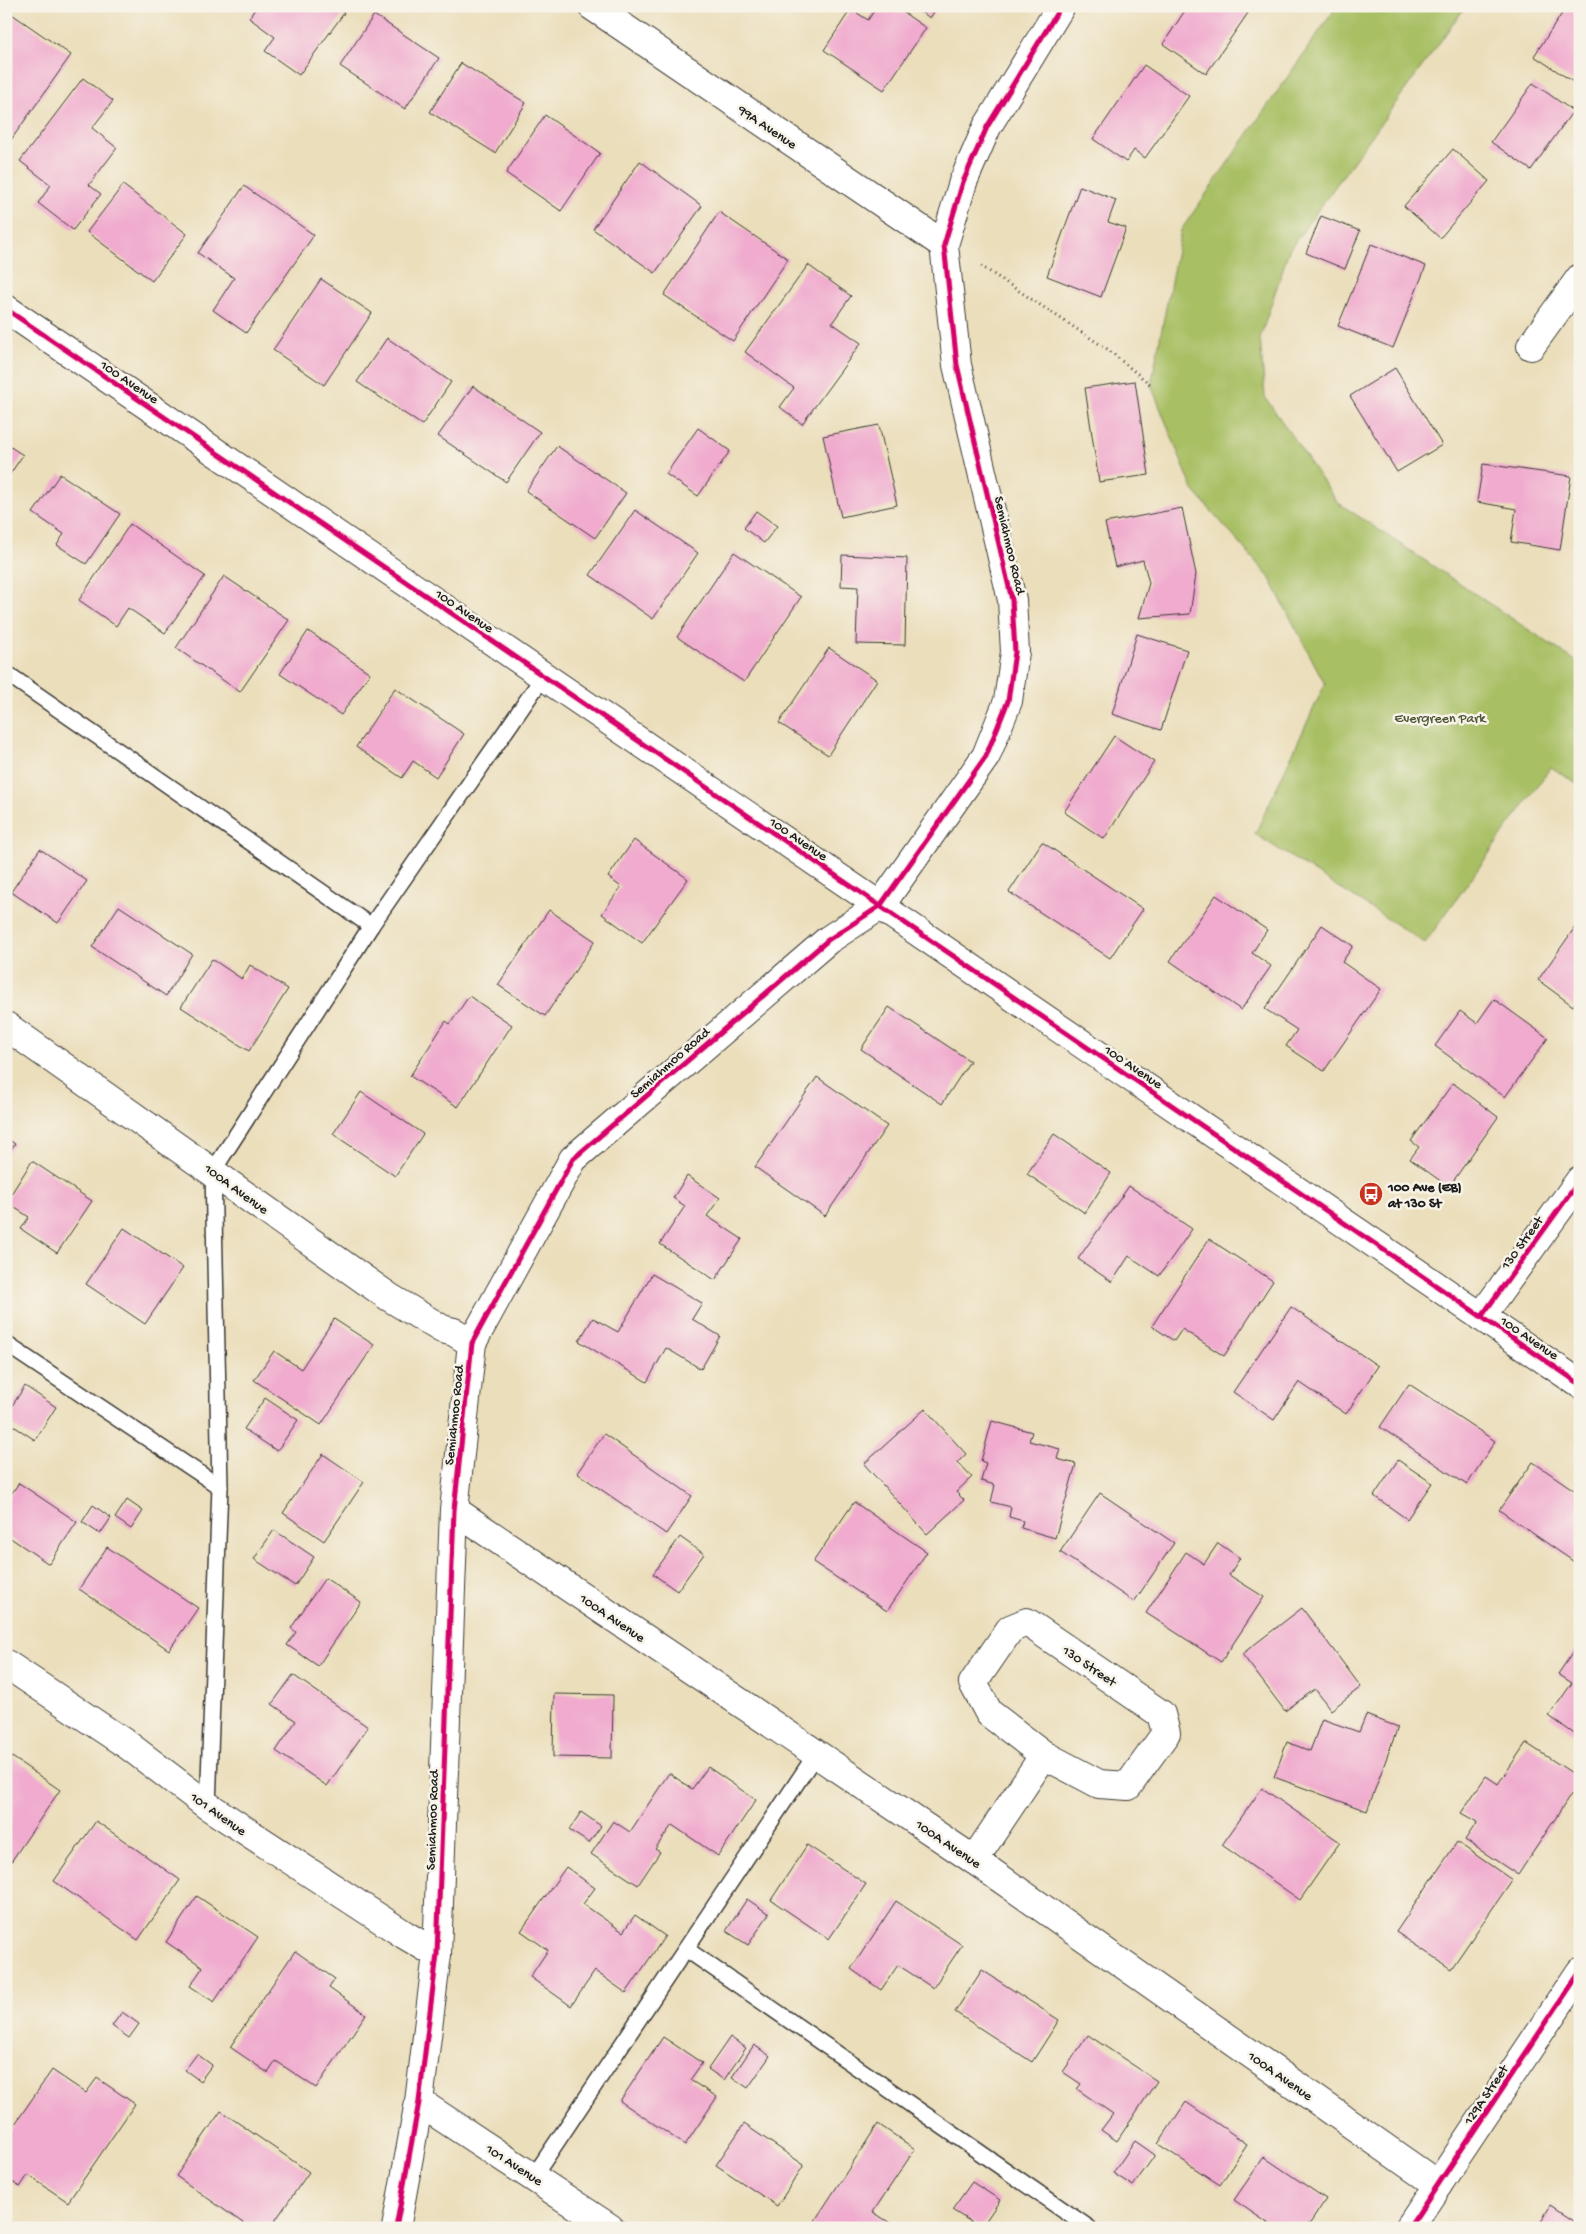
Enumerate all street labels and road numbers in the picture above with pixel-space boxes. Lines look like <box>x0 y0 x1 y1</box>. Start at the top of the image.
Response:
street label: 99A Avenue <box>733 102 800 154</box>
street label: 100 Avenue <box>95 357 162 409</box>
street label: Semiahmoo Road <box>989 495 1029 598</box>
street label: 100 Avenue <box>430 586 497 638</box>
street label: 100 Avenue <box>764 814 831 866</box>
street label: Semiahmoo Road <box>627 1023 715 1103</box>
street label: 100 Avenue <box>1099 1042 1166 1094</box>
street label: 100A Avenue <box>199 1160 272 1219</box>
street label: 130 Street <box>1497 1213 1549 1274</box>
street label: 100 Avenue <box>1495 1313 1562 1365</box>
street label: Semiahmoo Road <box>442 1363 469 1466</box>
street label: 100A Avenue <box>575 1590 648 1648</box>
street label: 130 Street <box>1058 1642 1120 1692</box>
street label: Semiahmoo Road <box>423 1768 444 1871</box>
street label: 101 Avenue <box>185 1789 250 1841</box>
street label: 100A Avenue <box>911 1816 984 1874</box>
street label: 100A Avenue <box>1243 2048 1316 2106</box>
street label: 129A Street <box>1460 2061 1514 2129</box>
street label: 101 Avenue <box>481 2141 546 2191</box>

